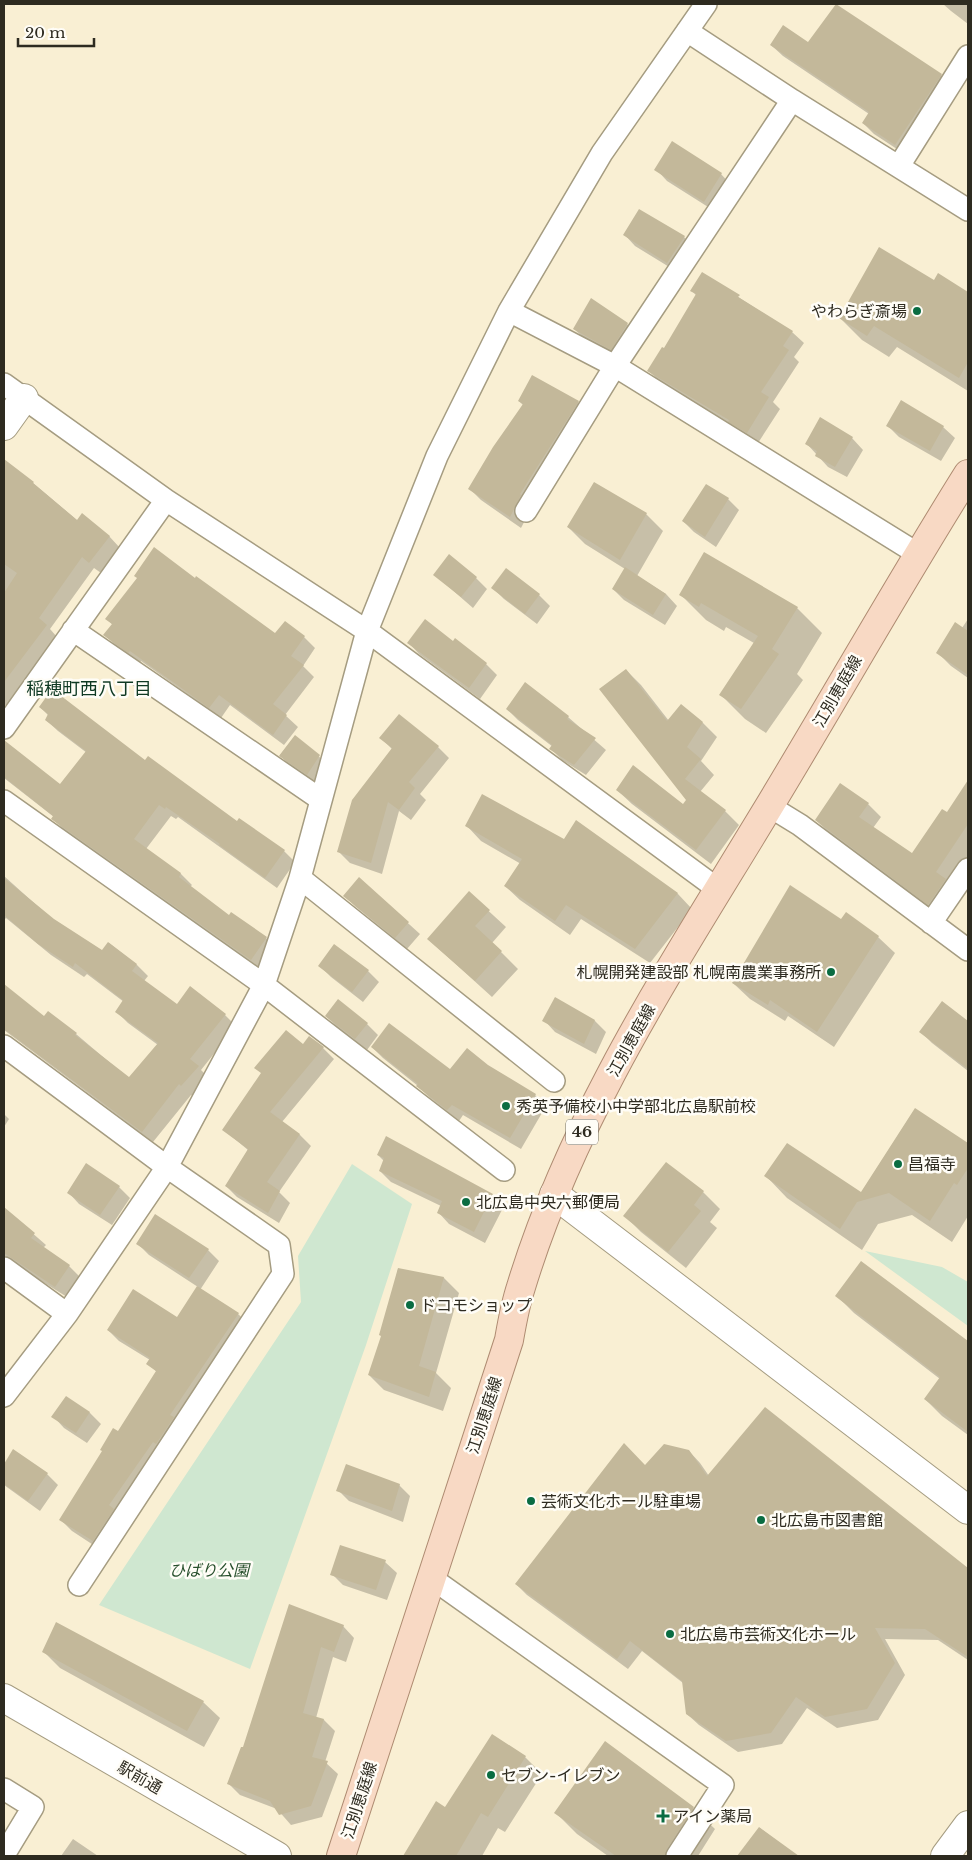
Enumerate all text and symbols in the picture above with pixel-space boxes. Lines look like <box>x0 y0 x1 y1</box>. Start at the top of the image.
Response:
scale bar <box>18 15 94 47</box>
text: 20 m <box>25 23 65 42</box>
place label: やわらぎ斎場 <box>811 301 907 321</box>
marker: やわらぎ斎場 <box>911 305 923 317</box>
street label: 江別恵庭線 <box>808 651 866 731</box>
district label: 稲穂町西八丁目 <box>26 678 152 700</box>
place label: 札幌開発建設部 札幌南農業事務所 <box>576 962 821 982</box>
marker: 札幌開発建設部 札幌南農業事務所 <box>825 966 837 978</box>
street label: 江別恵庭線 <box>603 1000 659 1080</box>
place label: 秀英予備校小中学部北広島駅前校 <box>516 1096 756 1116</box>
marker: 秀英予備校小中学部北広島駅前校 <box>500 1100 512 1112</box>
road number: 46 <box>566 1120 598 1144</box>
place label: 昌福寺 <box>908 1154 956 1174</box>
marker: 昌福寺 <box>892 1158 904 1170</box>
place label: 北広島中央六郵便局 <box>476 1192 620 1212</box>
marker: 北広島中央六郵便局 <box>460 1196 472 1208</box>
place label: ドコモショップ <box>420 1295 532 1315</box>
marker: ドコモショップ <box>404 1299 416 1311</box>
street label: 江別恵庭線 <box>462 1374 506 1456</box>
place label: 芸術文化ホール駐車場 <box>541 1491 701 1511</box>
marker: 芸術文化ホール駐車場 <box>525 1495 537 1507</box>
place label: 北広島市図書館 <box>771 1510 883 1530</box>
marker: 北広島市図書館 <box>755 1514 767 1526</box>
park label: ひばり公園 <box>169 1560 251 1580</box>
place label: 北広島市芸術文化ホール <box>680 1624 856 1644</box>
marker: 北広島市芸術文化ホール <box>664 1628 676 1640</box>
street label: 駅前通 <box>114 1756 166 1798</box>
street label: 江別恵庭線 <box>337 1759 381 1841</box>
place label: セブン-イレブン <box>501 1765 620 1785</box>
marker: セブン-イレブン <box>485 1769 497 1781</box>
place label: アイン薬局 <box>673 1806 752 1826</box>
marker: アイン薬局 <box>657 1810 669 1822</box>

